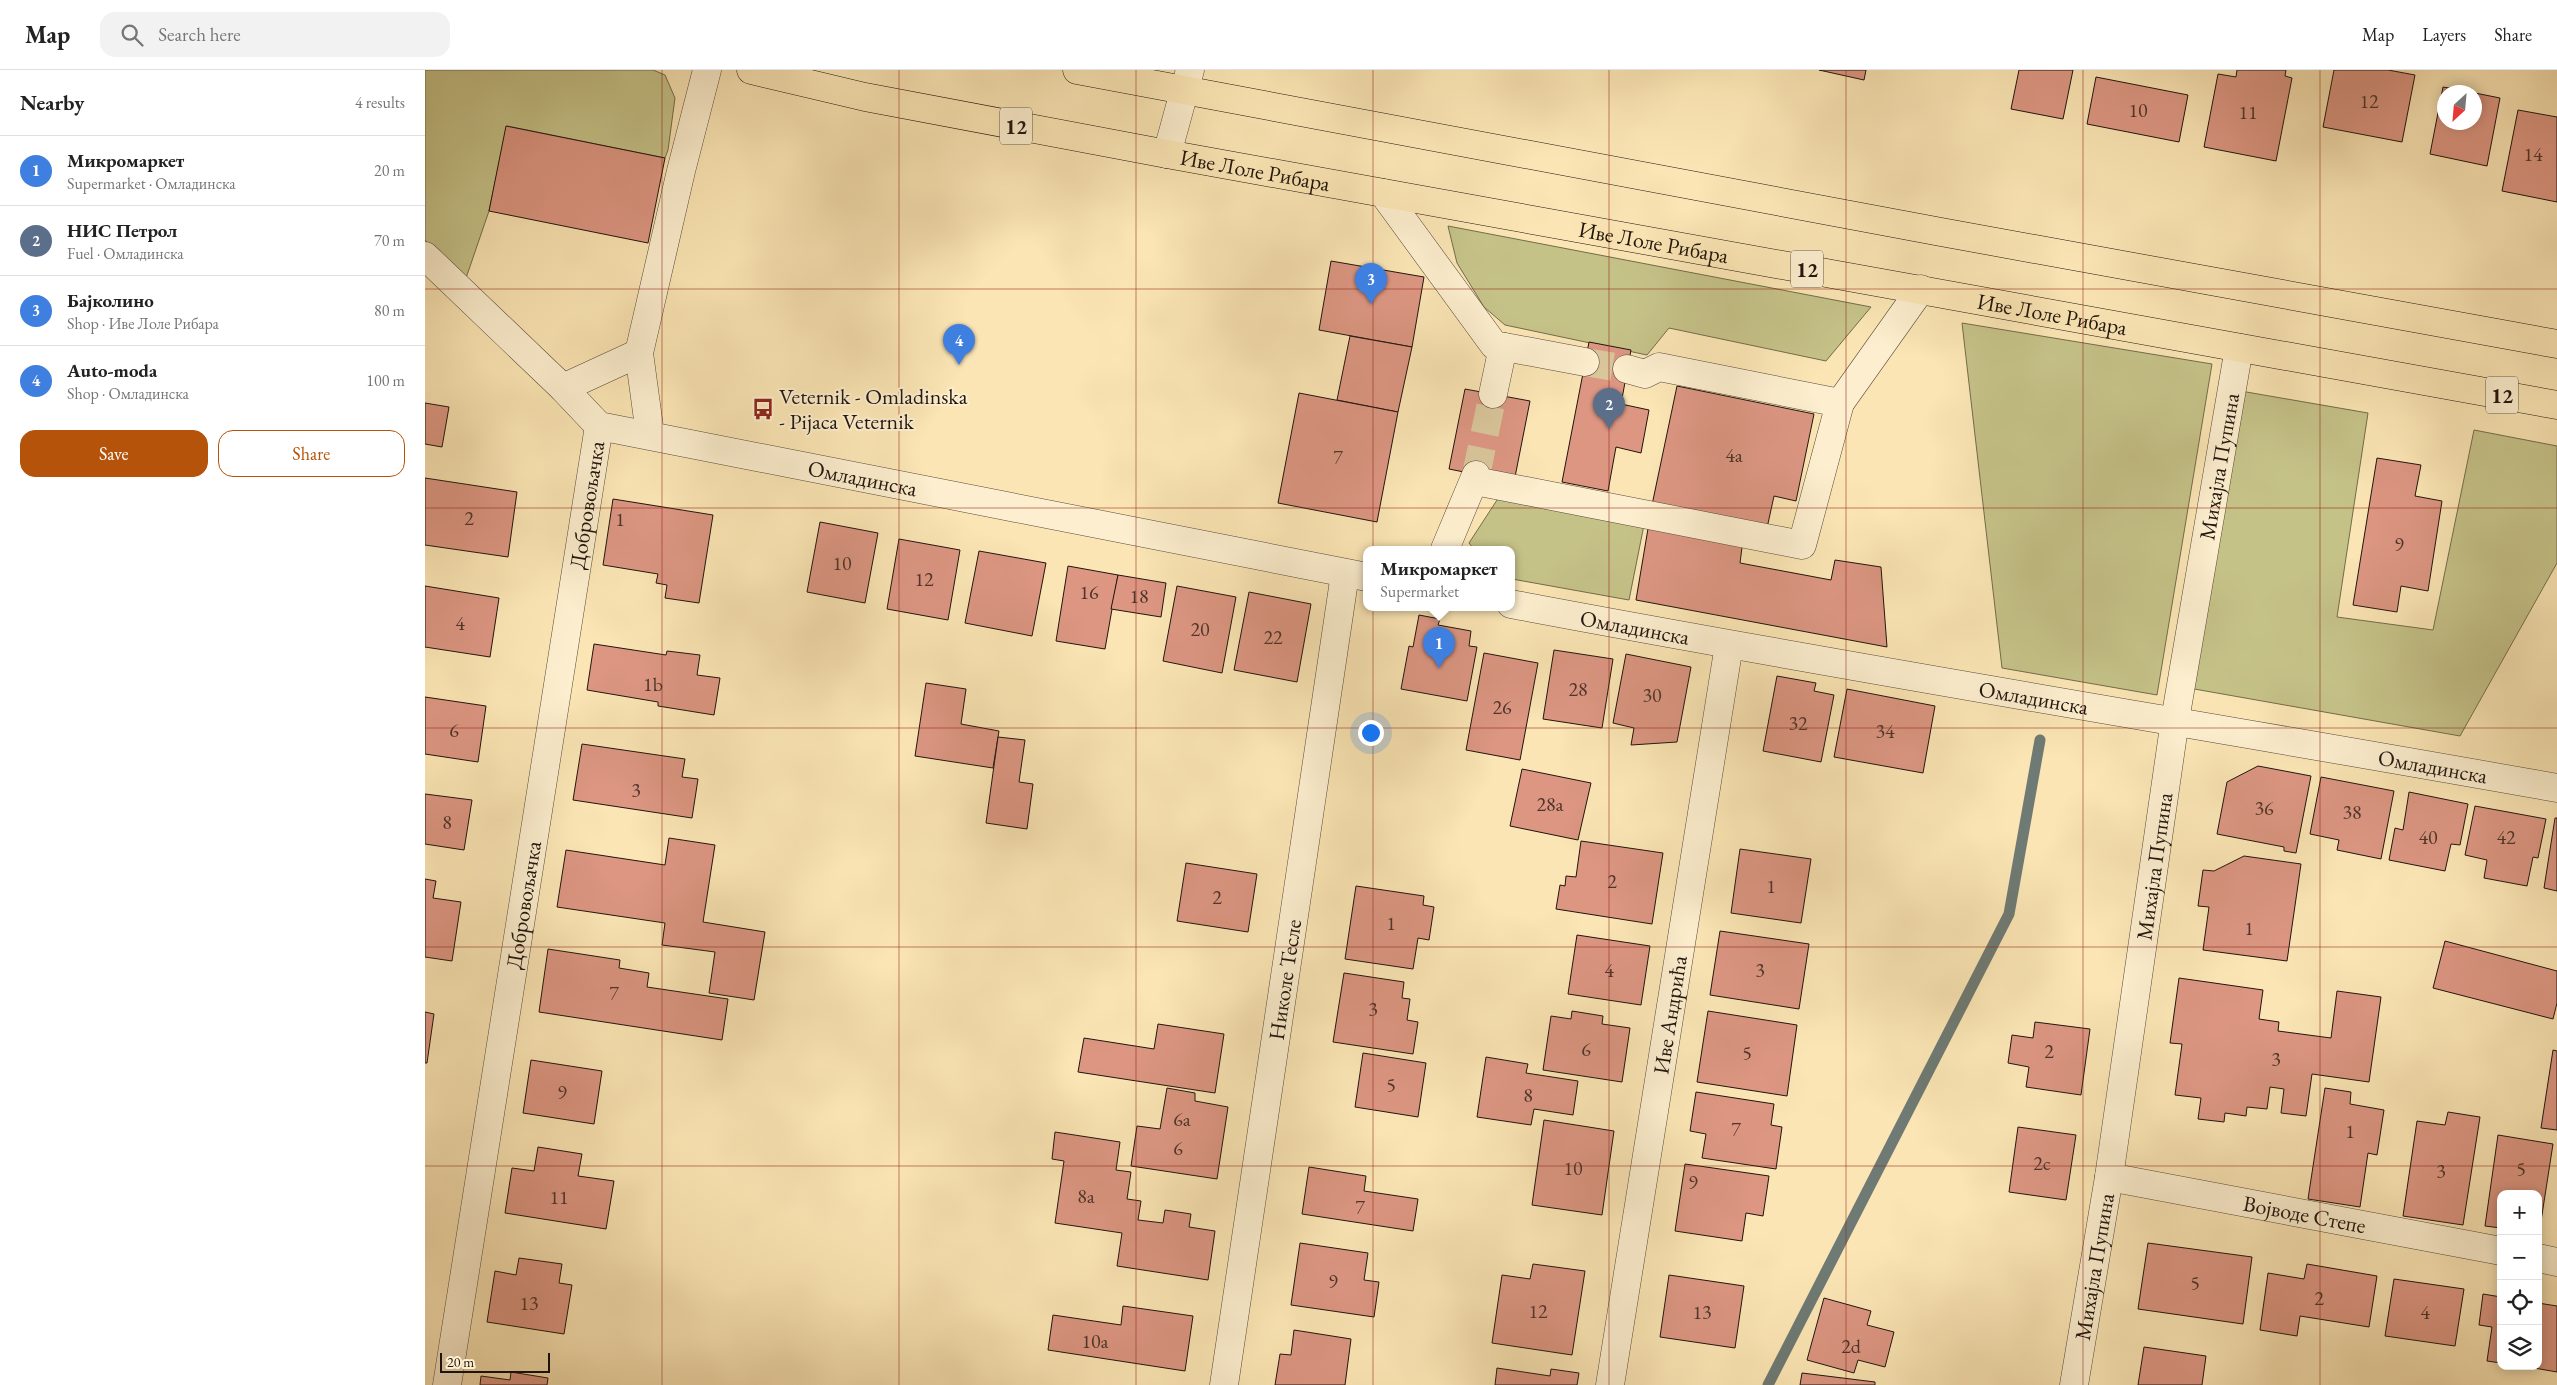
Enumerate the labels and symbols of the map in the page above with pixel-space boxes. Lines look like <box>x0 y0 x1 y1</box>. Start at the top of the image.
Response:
north arrow <box>2437 85 2482 130</box>
house number: 12 <box>2359 88 2379 114</box>
house number: 10 <box>2128 97 2148 123</box>
house number: 11 <box>2238 99 2258 125</box>
road number: 12 <box>1000 107 1032 144</box>
house number: 14 <box>2523 141 2543 167</box>
street label: Иве Лоле Рибара <box>1178 142 1333 198</box>
street label: Иве Лоле Рибара <box>1576 214 1731 270</box>
road number: 12 <box>1791 250 1823 288</box>
pin: 3 <box>1355 263 1387 304</box>
street label: Иве Лоле Рибара <box>1975 286 2130 342</box>
pin: 4 <box>943 324 975 365</box>
road number: 12 <box>2486 376 2518 414</box>
place label: Veternik - Omladinska - Pijaca Veternik <box>779 382 968 436</box>
pin: 2 <box>1593 388 1625 429</box>
street label: Михајла Пупина <box>2192 390 2246 542</box>
bus stop icon: Veternik - Omladinska - Pijaca Veternik <box>750 396 776 422</box>
street label: Добровољачка <box>562 439 611 571</box>
house number: 4a <box>1725 442 1743 468</box>
house number: 7 <box>1333 444 1343 470</box>
street label: Омладинска <box>806 453 920 503</box>
house number: 2 <box>464 505 474 531</box>
house number: 1 <box>615 506 625 532</box>
house number: 9 <box>2394 531 2404 557</box>
house number: 10 <box>832 550 852 576</box>
house number: 12 <box>914 566 934 592</box>
house number: 16 <box>1079 579 1099 605</box>
house number: 18 <box>1129 583 1149 609</box>
street label: Омладинска <box>1578 603 1692 651</box>
house number: 4 <box>455 610 465 636</box>
house number: 20 <box>1190 616 1210 642</box>
house number: 22 <box>1263 624 1283 650</box>
pin: 1 <box>1423 627 1455 668</box>
house number: 1b <box>643 671 663 697</box>
street label: Омладинска <box>1977 674 2091 721</box>
house number: 28 <box>1568 676 1588 702</box>
house number: 30 <box>1642 682 1662 708</box>
house number: 26 <box>1492 694 1512 720</box>
house number: 32 <box>1788 710 1808 736</box>
house number: 6 <box>449 717 459 743</box>
house number: 34 <box>1875 718 1895 744</box>
your location <box>1358 720 1384 746</box>
street label: Омладинска <box>2376 742 2490 790</box>
house number: 3 <box>631 777 641 803</box>
street label: Михајла Пупина <box>2129 790 2179 942</box>
house number: 28a <box>1536 791 1564 817</box>
house number: 36 <box>2254 795 2274 821</box>
house number: 38 <box>2342 799 2362 825</box>
house number: 8 <box>442 809 452 835</box>
house number: 40 <box>2418 824 2438 850</box>
house number: 42 <box>2496 824 2516 850</box>
street label: Добровољачка <box>499 839 548 971</box>
house number: 2 <box>1607 868 1617 894</box>
house number: 1 <box>1766 873 1776 899</box>
house number: 2 <box>1212 884 1222 910</box>
house number: 1 <box>1386 910 1396 936</box>
house number: 1 <box>2244 915 2254 941</box>
street label: Николе Тесле <box>1261 917 1308 1042</box>
street label: Иве Андрића <box>1646 953 1693 1076</box>
house number: 4 <box>1604 957 1614 983</box>
house number: 3 <box>1755 957 1765 983</box>
house number: 7 <box>609 980 619 1006</box>
house number: 3 <box>1368 996 1378 1022</box>
house number: 6 <box>1581 1036 1591 1062</box>
house number: 2 <box>2044 1038 2054 1064</box>
house number: 5 <box>1742 1040 1752 1066</box>
house number: 3 <box>2271 1046 2281 1072</box>
house number: 5 <box>1386 1072 1396 1098</box>
house number: 9 <box>557 1079 567 1105</box>
house number: 8 <box>1523 1082 1533 1108</box>
house number: 6a <box>1173 1106 1191 1132</box>
house number: 7 <box>1731 1116 1741 1142</box>
house number: 1 <box>2345 1118 2355 1144</box>
house number: 6 <box>1173 1135 1183 1161</box>
house number: 2c <box>2033 1150 2051 1176</box>
house number: 10 <box>1563 1155 1583 1181</box>
house number: 5 <box>2516 1156 2526 1182</box>
house number: 3 <box>2436 1158 2446 1184</box>
house number: 9 <box>1688 1169 1698 1195</box>
house number: 8a <box>1077 1183 1095 1209</box>
house number: 11 <box>549 1184 569 1210</box>
street label: Војводе Степе <box>2241 1188 2369 1240</box>
street label: Михајла Пупина <box>2067 1191 2121 1342</box>
house number: 7 <box>1355 1194 1365 1220</box>
house number: 9 <box>1328 1268 1338 1294</box>
house number: 5 <box>2190 1270 2200 1296</box>
house number: 2 <box>2314 1285 2324 1311</box>
house number: 13 <box>519 1290 539 1316</box>
house number: 12 <box>1528 1298 1548 1324</box>
house number: 13 <box>1692 1299 1712 1325</box>
house number: 4 <box>2420 1299 2430 1325</box>
house number: 10a <box>1081 1328 1109 1354</box>
house number: 2d <box>1841 1333 1862 1359</box>
scale bar <box>440 1350 550 1373</box>

